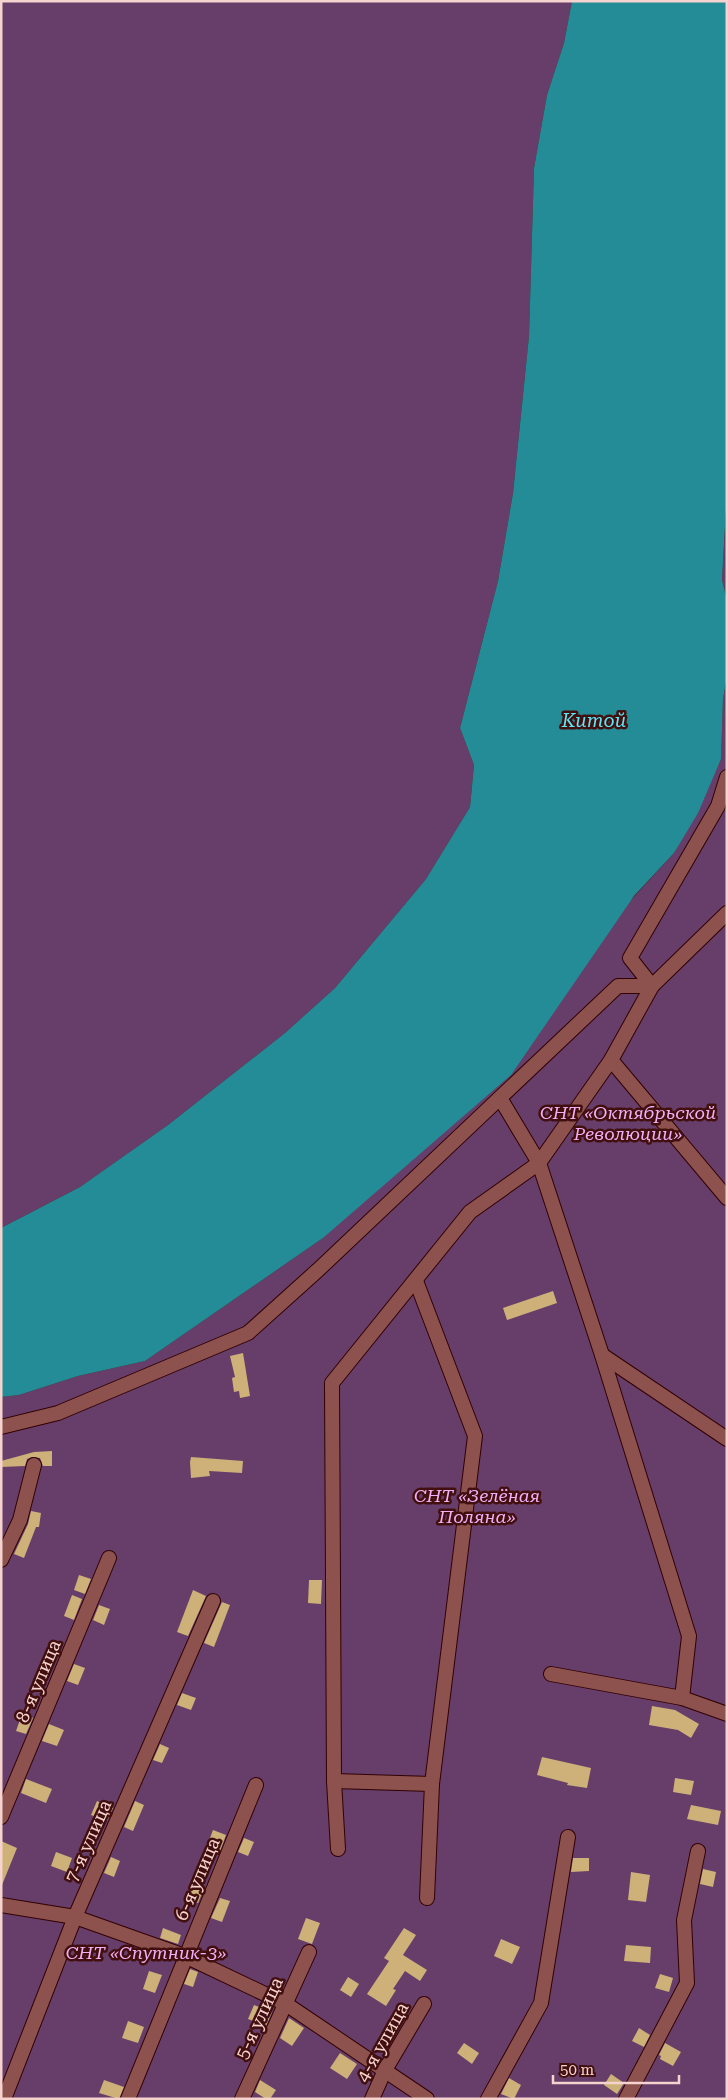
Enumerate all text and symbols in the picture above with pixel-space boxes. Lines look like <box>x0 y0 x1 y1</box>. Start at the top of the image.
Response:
water label: Китой <box>561 709 626 732</box>
park label: СНТ «Октябрьской Революции» <box>540 1102 716 1144</box>
park label: СНТ «Зелёная Поляна» <box>414 1485 540 1527</box>
street label: 8-я улица <box>11 1636 65 1725</box>
street label: 7-я улица <box>61 1796 116 1885</box>
street label: 6-я улица <box>170 1834 224 1923</box>
park label: СНТ «Спутник-3» <box>66 1942 226 1963</box>
street label: 5-я улица <box>231 1974 287 2062</box>
street label: 4-я улица <box>352 1998 413 2085</box>
scale bar <box>553 2052 679 2084</box>
text: 50 m <box>560 2061 595 2079</box>

